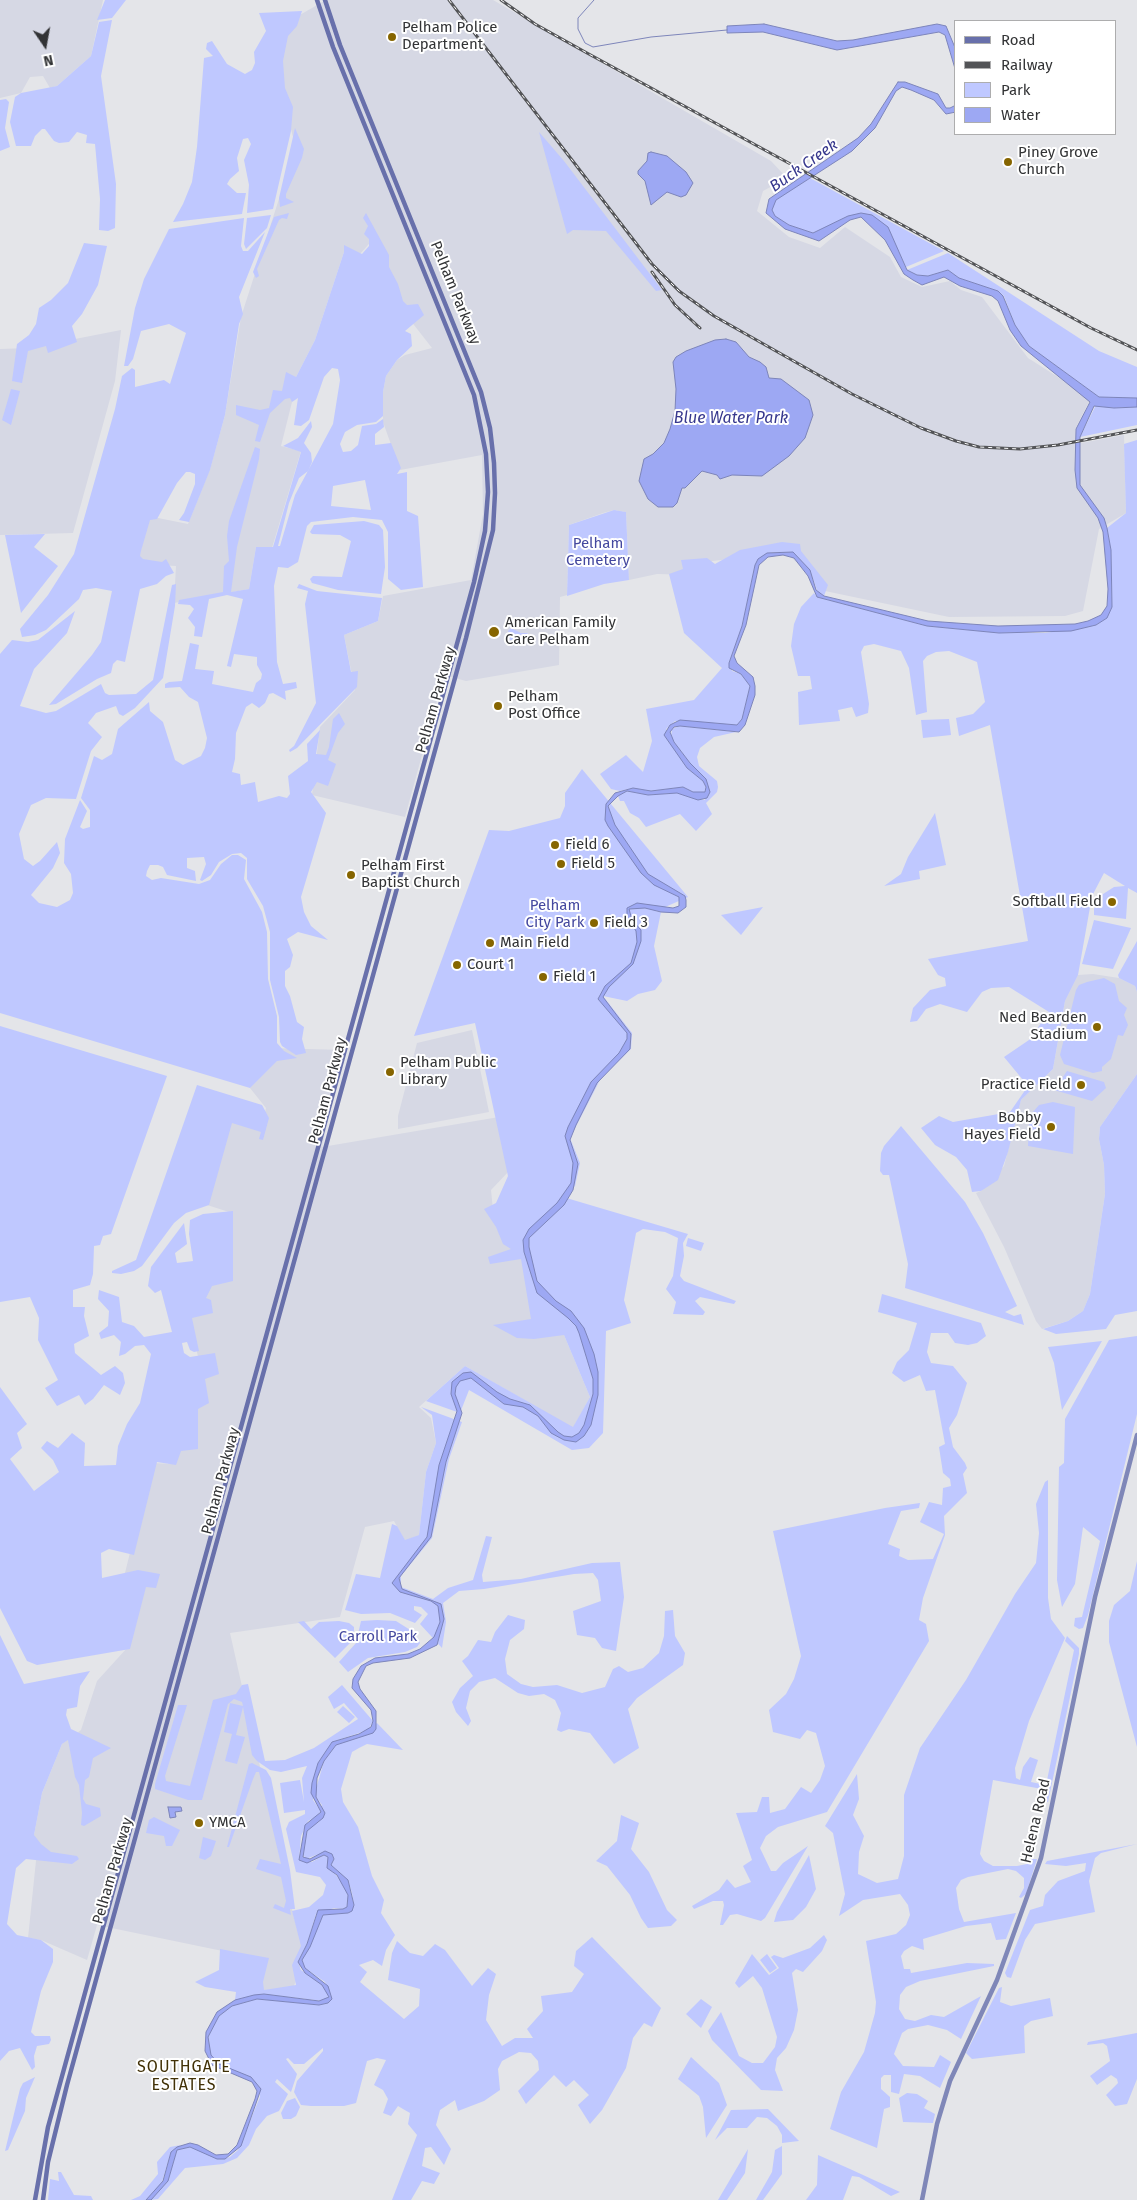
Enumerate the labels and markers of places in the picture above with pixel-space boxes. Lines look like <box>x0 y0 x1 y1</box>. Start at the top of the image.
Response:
place label: Pelham Police Department <box>402 19 497 54</box>
marker: Pelham Police Department <box>386 31 398 43</box>
place label: Piney Grove Church <box>1018 144 1098 179</box>
marker: Piney Grove Church <box>1002 156 1014 168</box>
place label: American Family Care Pelham <box>505 614 616 649</box>
marker: American Family Care Pelham <box>487 625 501 639</box>
place label: Pelham Post Office <box>508 688 580 723</box>
marker: Pelham Post Office <box>492 700 504 712</box>
place label: Field 6 <box>565 836 610 854</box>
marker: Field 6 <box>549 839 561 851</box>
place label: Field 5 <box>571 855 615 873</box>
place label: Pelham First Baptist Church <box>361 857 460 892</box>
marker: Field 5 <box>555 858 567 870</box>
marker: Pelham First Baptist Church <box>345 869 357 881</box>
place label: Softball Field <box>1013 893 1102 911</box>
marker: Softball Field <box>1106 896 1118 908</box>
place label: Field 3 <box>604 914 648 932</box>
marker: Field 3 <box>588 917 600 929</box>
place label: Main Field <box>500 934 569 952</box>
marker: Main Field <box>484 937 496 949</box>
place label: Court 1 <box>467 956 514 974</box>
marker: Court 1 <box>451 959 463 971</box>
place label: Field 1 <box>553 968 596 986</box>
marker: Field 1 <box>537 971 549 983</box>
place label: Ned Bearden Stadium <box>999 1009 1087 1044</box>
marker: Ned Bearden Stadium <box>1091 1021 1103 1033</box>
place label: Pelham Public Library <box>400 1054 496 1089</box>
marker: Pelham Public Library <box>384 1066 396 1078</box>
place label: Practice Field <box>981 1076 1071 1094</box>
marker: Practice Field <box>1075 1079 1087 1091</box>
place label: Bobby Hayes Field <box>964 1109 1041 1144</box>
marker: Bobby Hayes Field <box>1045 1121 1057 1133</box>
place label: YMCA <box>209 1814 246 1832</box>
marker: YMCA <box>193 1817 205 1829</box>

